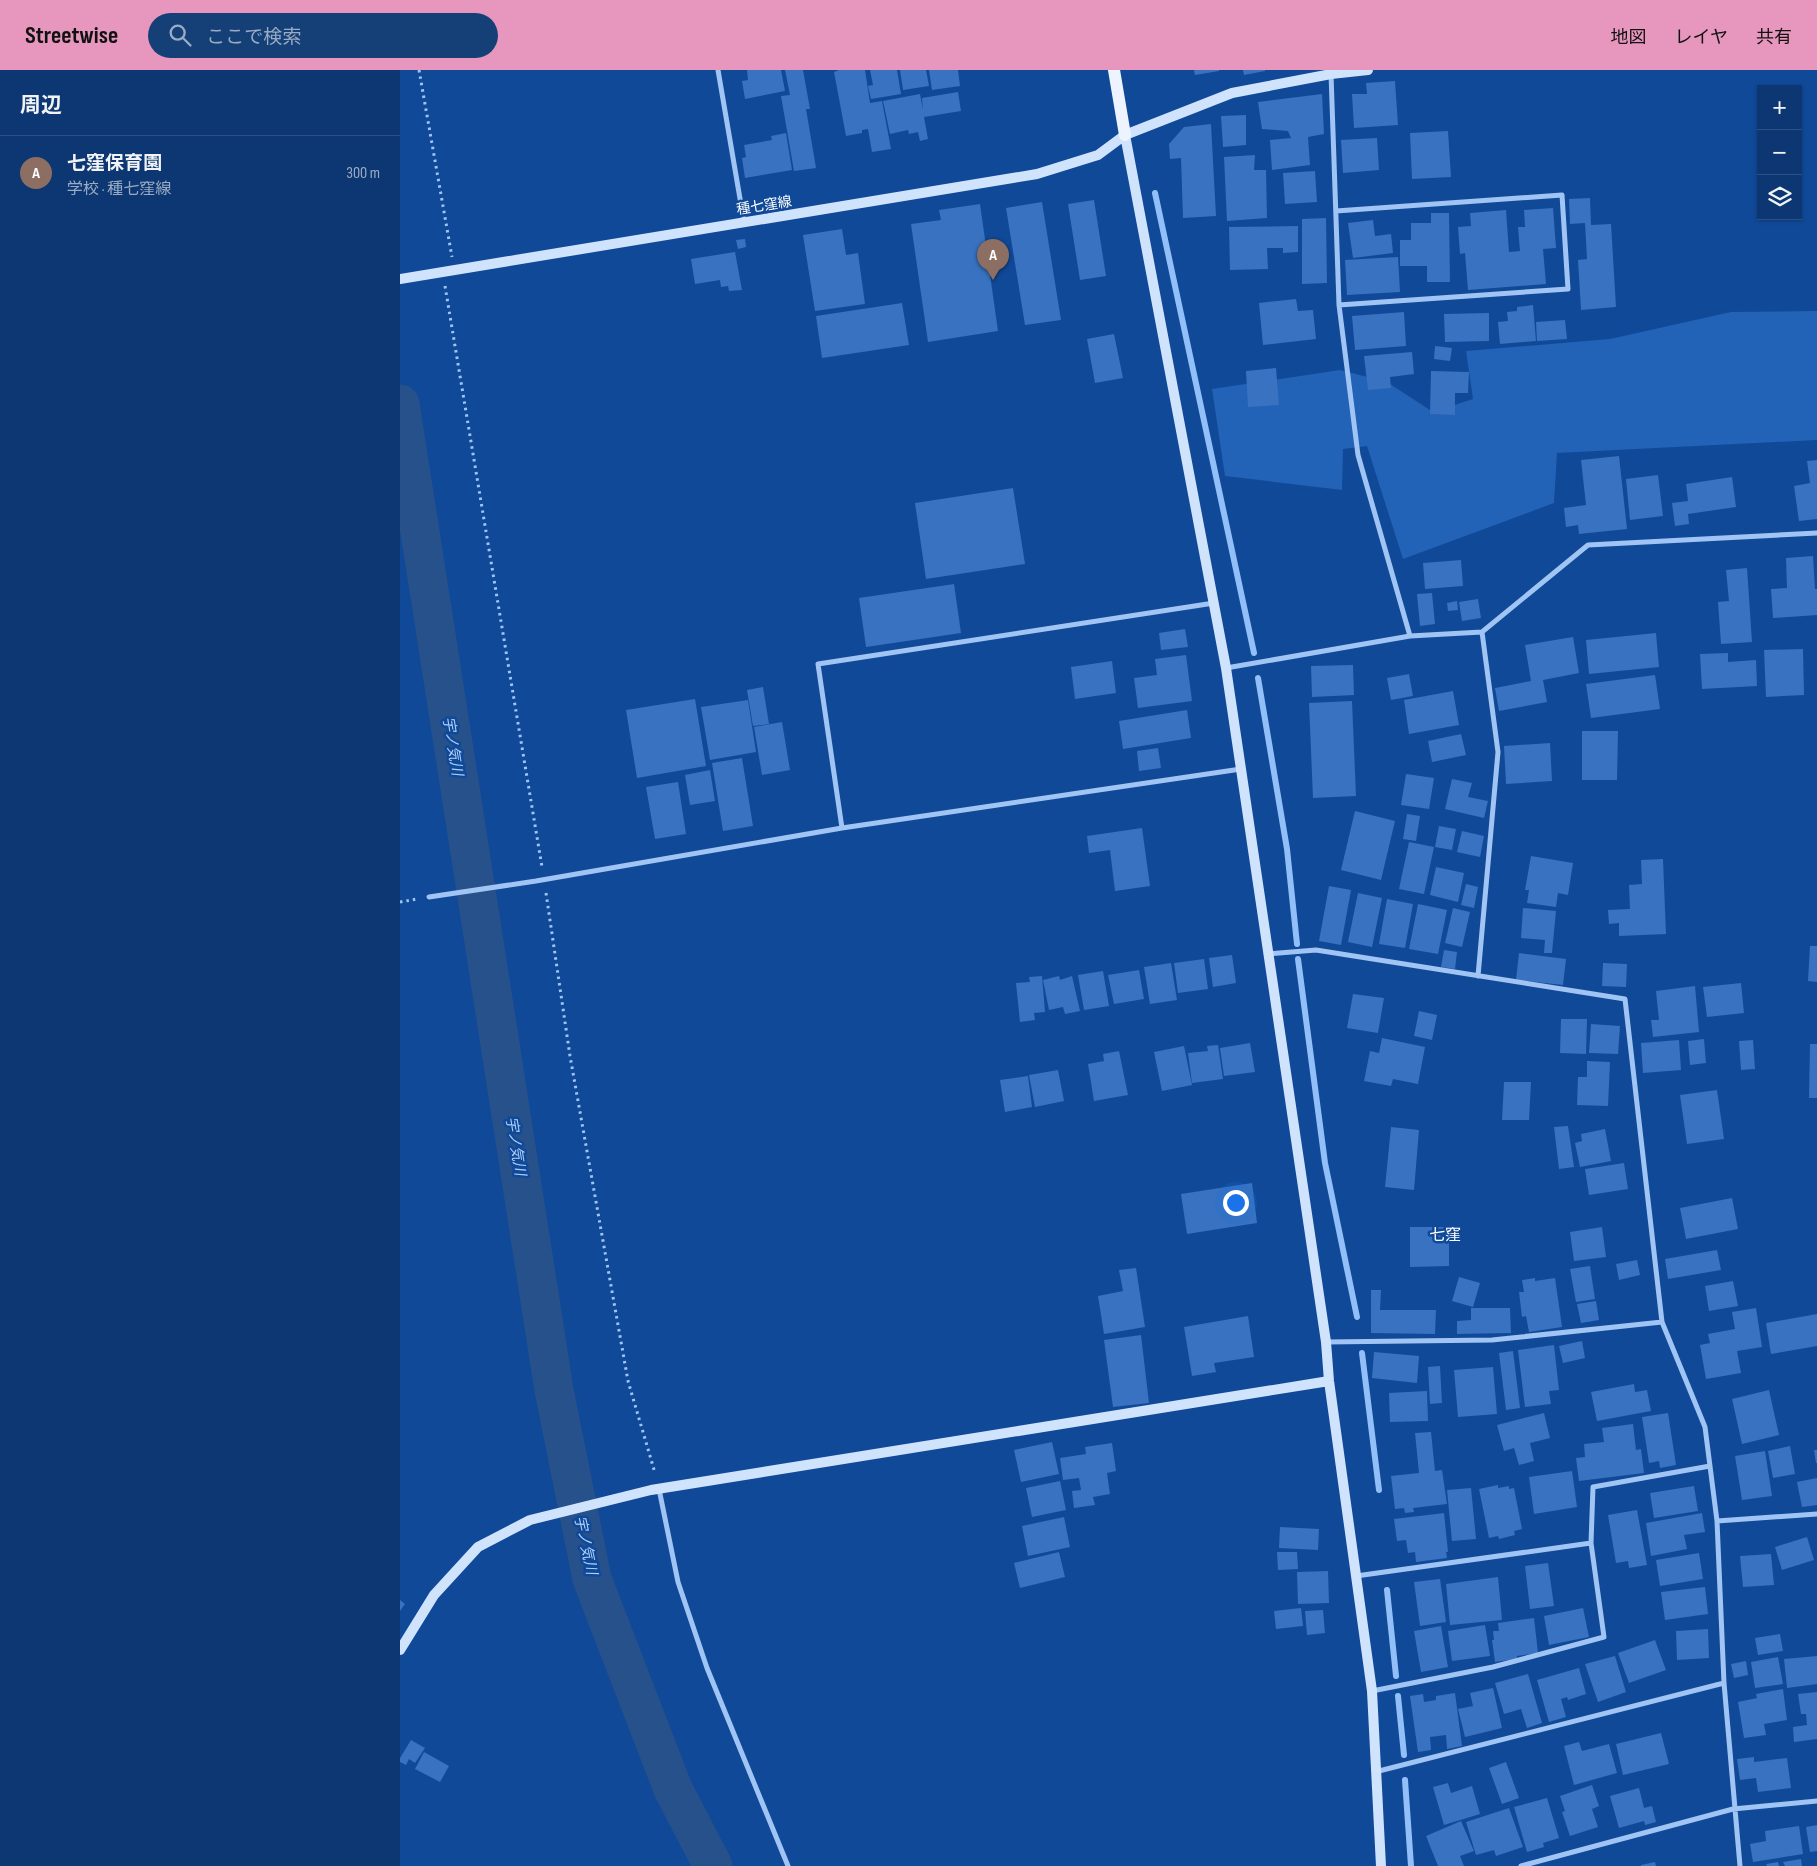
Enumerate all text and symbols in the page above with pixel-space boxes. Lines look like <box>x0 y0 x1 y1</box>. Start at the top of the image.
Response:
search box <box>148 13 498 58</box>
text: Streetwise <box>25 21 118 50</box>
icon: search <box>166 21 194 49</box>
text: ここで検索 <box>206 26 301 49</box>
text: 地図 <box>1611 27 1647 48</box>
text: レイヤ <box>1675 27 1728 48</box>
text: 共有 <box>1756 27 1792 48</box>
map controls <box>1757 85 1802 220</box>
button: + <box>1757 85 1802 130</box>
text: 周辺 <box>20 93 62 118</box>
button: − <box>1757 130 1802 175</box>
text: 七窪保育園 <box>67 152 162 175</box>
text: A <box>32 164 40 183</box>
text: 300 m <box>346 164 380 183</box>
button: layers <box>1757 175 1802 220</box>
text: 学校 · 種七窪線 <box>67 180 171 199</box>
street label: 種七窪線 <box>735 193 793 218</box>
pin: A <box>977 239 1009 280</box>
water label: 宇ノ気川 <box>438 715 467 779</box>
water label: 宇ノ気川 <box>501 1115 530 1179</box>
your location <box>1223 1190 1249 1216</box>
district label: 七窪 <box>1429 1226 1461 1245</box>
water label: 宇ノ気川 <box>570 1514 601 1578</box>

